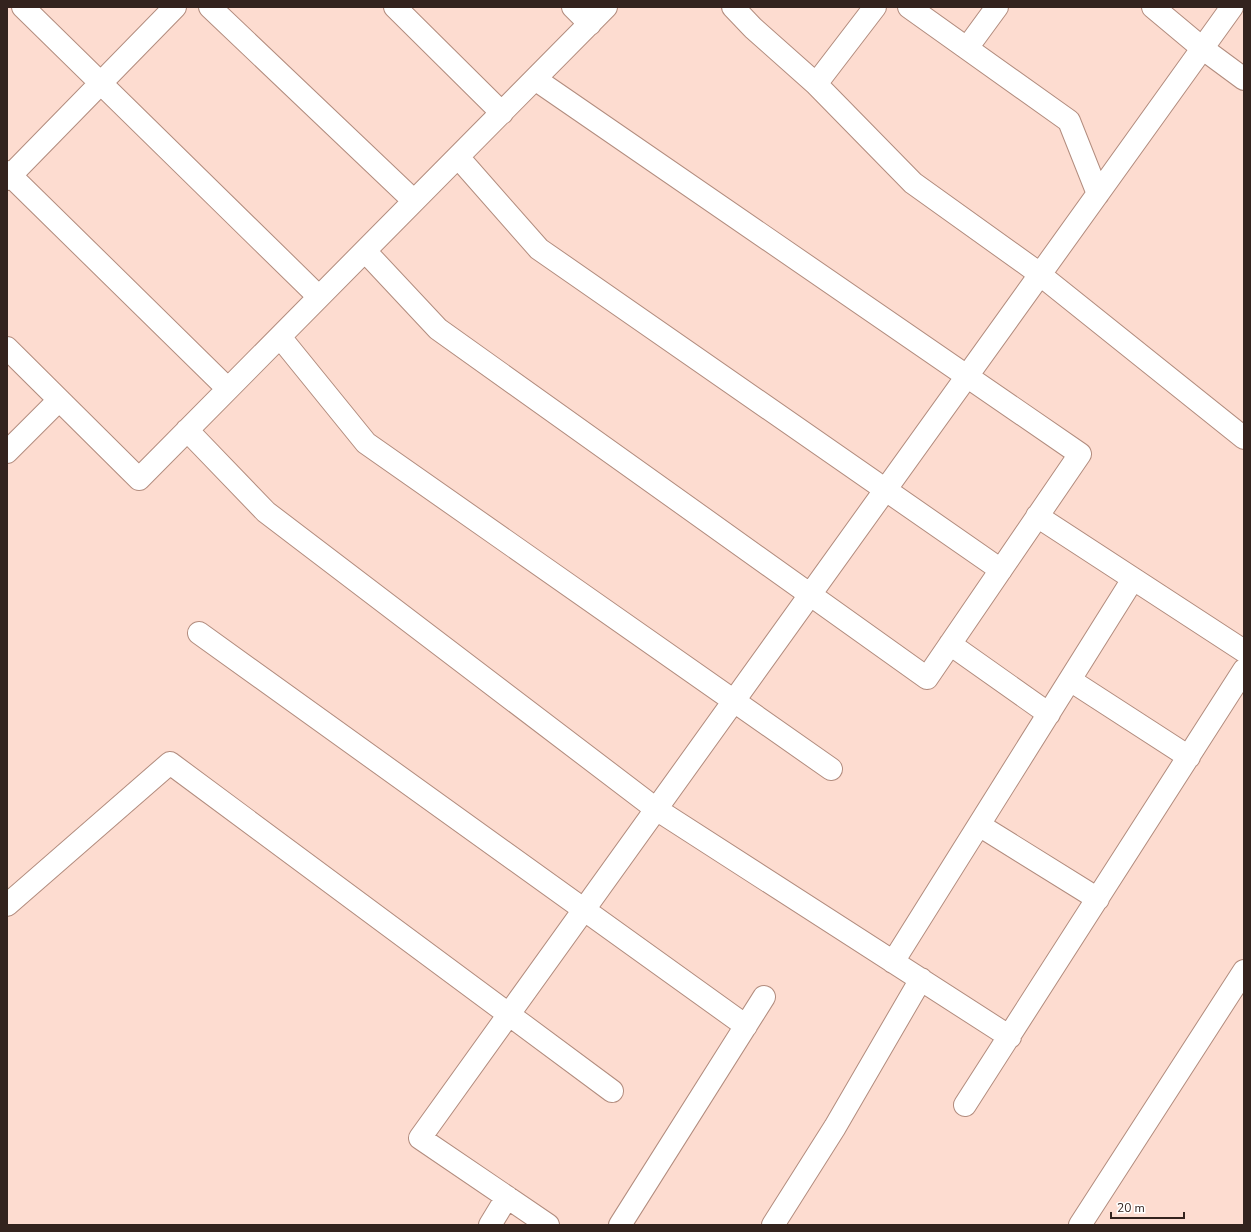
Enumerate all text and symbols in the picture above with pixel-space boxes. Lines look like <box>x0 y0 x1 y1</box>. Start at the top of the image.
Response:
scale bar <box>1111 1194 1184 1220</box>
text: 20 m <box>1117 1200 1145 1216</box>

